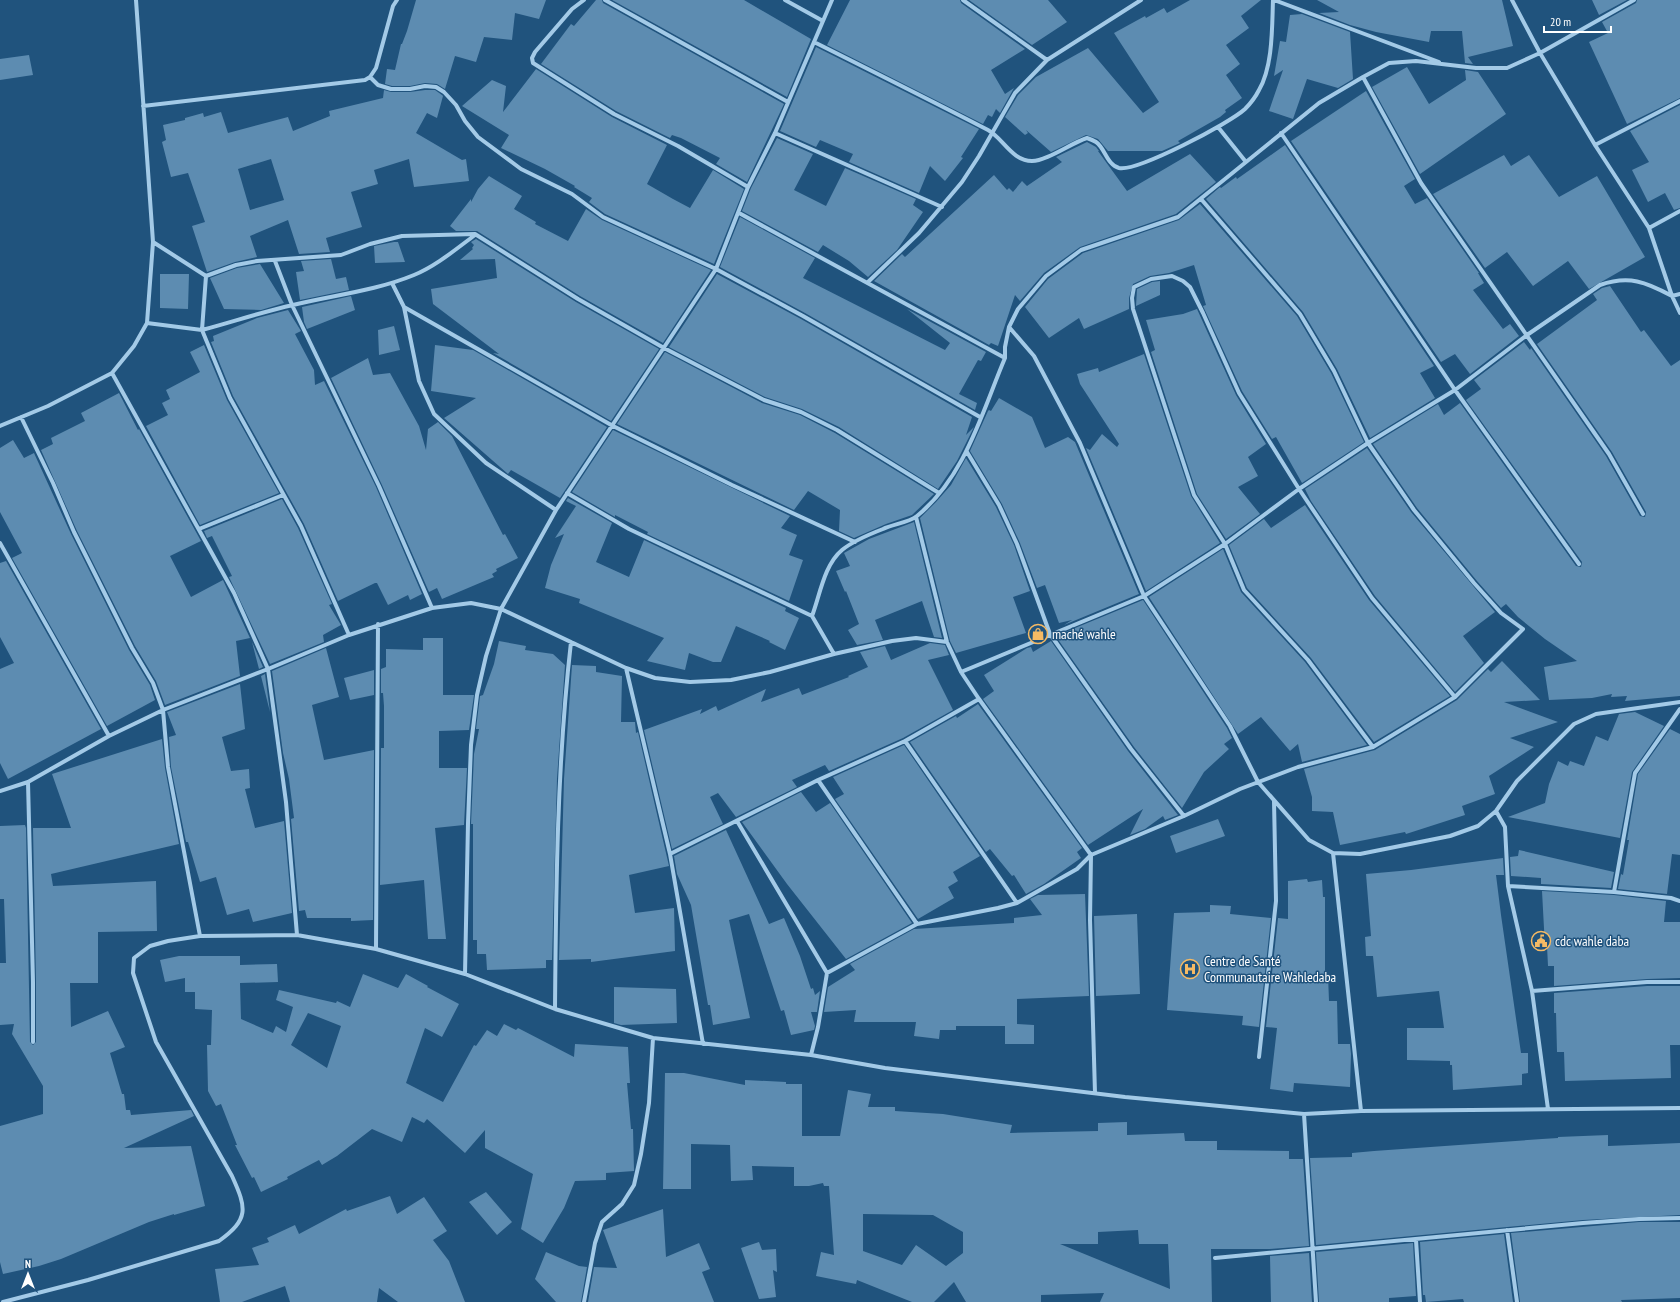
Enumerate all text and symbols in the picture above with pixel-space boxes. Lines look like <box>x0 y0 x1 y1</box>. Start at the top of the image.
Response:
scale bar <box>1544 8 1611 34</box>
text: 20 m <box>1550 14 1571 29</box>
shop icon: maché wahle <box>1027 623 1049 645</box>
place label: maché wahle <box>1052 625 1116 643</box>
public building icon: cdc wahle daba <box>1530 930 1552 952</box>
place label: cdc wahle daba <box>1555 932 1629 950</box>
place label: Centre de Santé Communautaire Wahledaba <box>1204 952 1336 986</box>
hospital icon: Centre de Santé Communautaire Wahledaba <box>1179 958 1201 980</box>
north arrow <box>8 1254 48 1294</box>
text: N <box>25 1257 31 1271</box>

